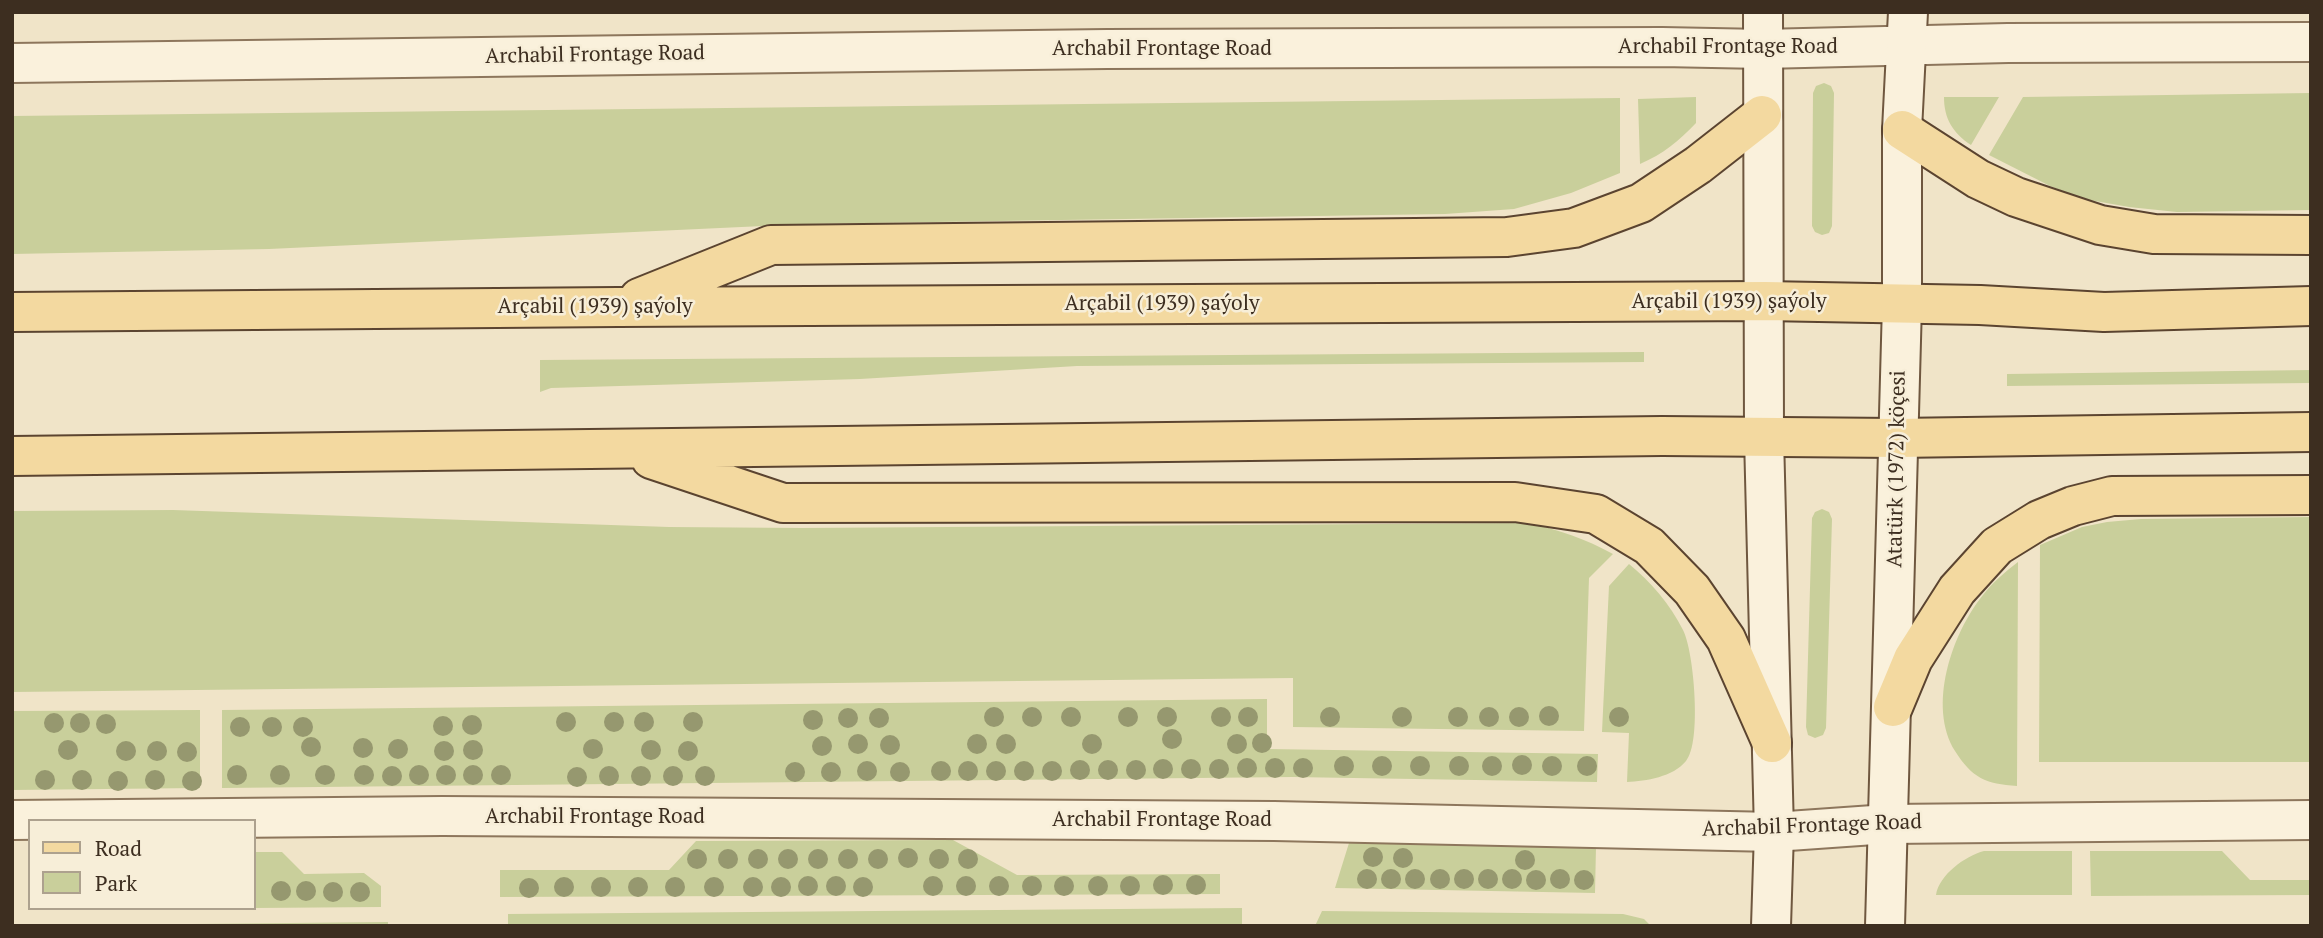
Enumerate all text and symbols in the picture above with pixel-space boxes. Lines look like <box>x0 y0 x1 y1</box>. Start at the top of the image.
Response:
street label: Archabil Frontage Road <box>1618 34 1838 60</box>
street label: Archabil Frontage Road <box>1052 36 1272 62</box>
street label: Archabil Frontage Road <box>485 40 705 70</box>
street label: Arçabil (1939) şaýoly <box>1631 289 1827 315</box>
street label: Arçabil (1939) şaýoly <box>1064 291 1260 317</box>
street label: Arçabil (1939) şaýoly <box>497 294 693 320</box>
street label: Atatürk (1972) köçesi <box>1883 370 1911 568</box>
street label: Archabil Frontage Road <box>485 804 705 830</box>
street label: Archabil Frontage Road <box>1052 807 1272 833</box>
street label: Archabil Frontage Road <box>1702 810 1922 842</box>
legend <box>28 819 256 910</box>
text: Road <box>95 834 142 862</box>
text: Park <box>95 869 137 897</box>

